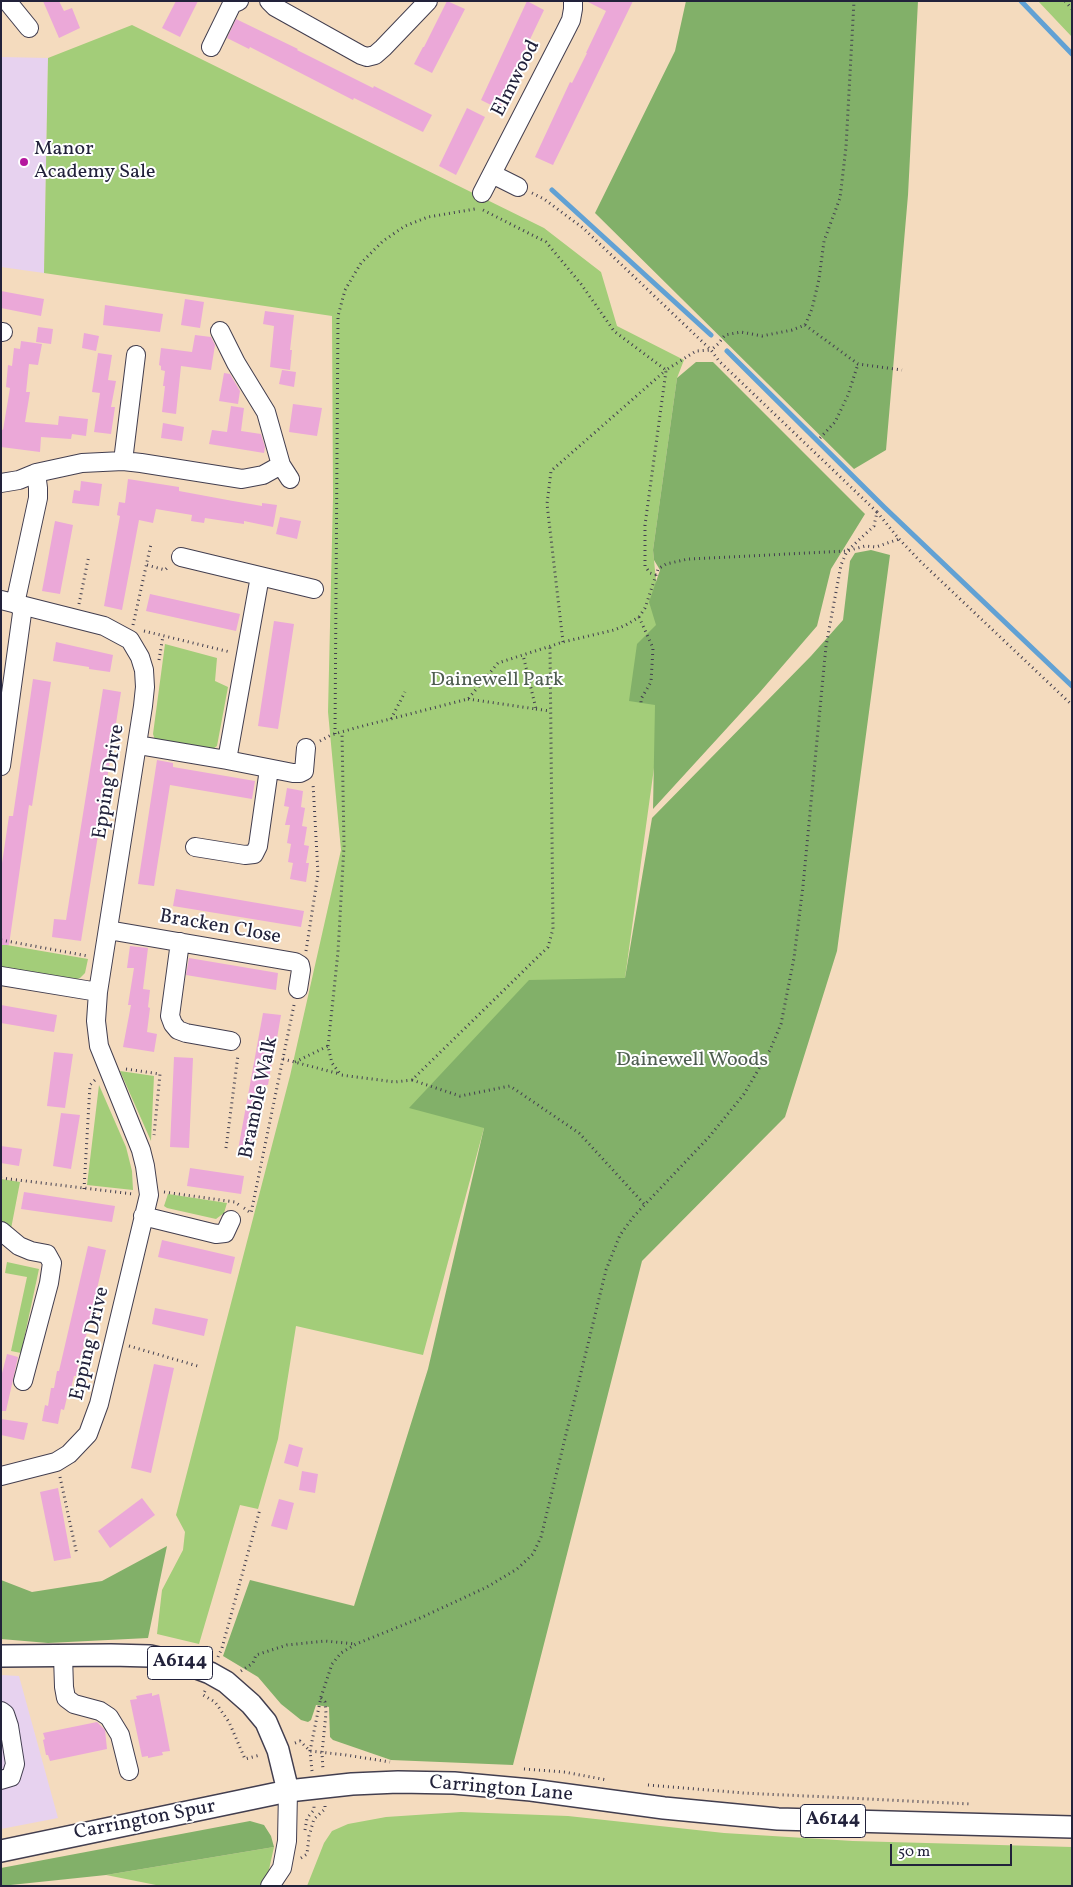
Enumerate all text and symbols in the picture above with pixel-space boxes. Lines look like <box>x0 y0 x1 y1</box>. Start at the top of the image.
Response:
street label: Elmwood <box>488 37 546 121</box>
place label: Manor Academy Sale <box>34 138 156 185</box>
marker: Manor Academy Sale <box>18 156 30 168</box>
park label: Dainewell Park <box>430 669 564 693</box>
street label: Epping Drive <box>89 723 131 841</box>
street label: Bracken Close <box>157 906 283 950</box>
street label: Bramble Walk <box>235 1035 285 1161</box>
park label: Dainewell Woods <box>616 1049 768 1073</box>
street label: Epping Drive <box>66 1285 116 1403</box>
road number: A6144 <box>148 1646 212 1680</box>
street label: Carrington Lane <box>428 1772 574 1808</box>
street label: Carrington Spur <box>72 1796 218 1846</box>
road number: A6144 <box>800 1804 866 1838</box>
scale bar <box>893 1834 1016 1866</box>
text: 50 m <box>898 1842 930 1863</box>

